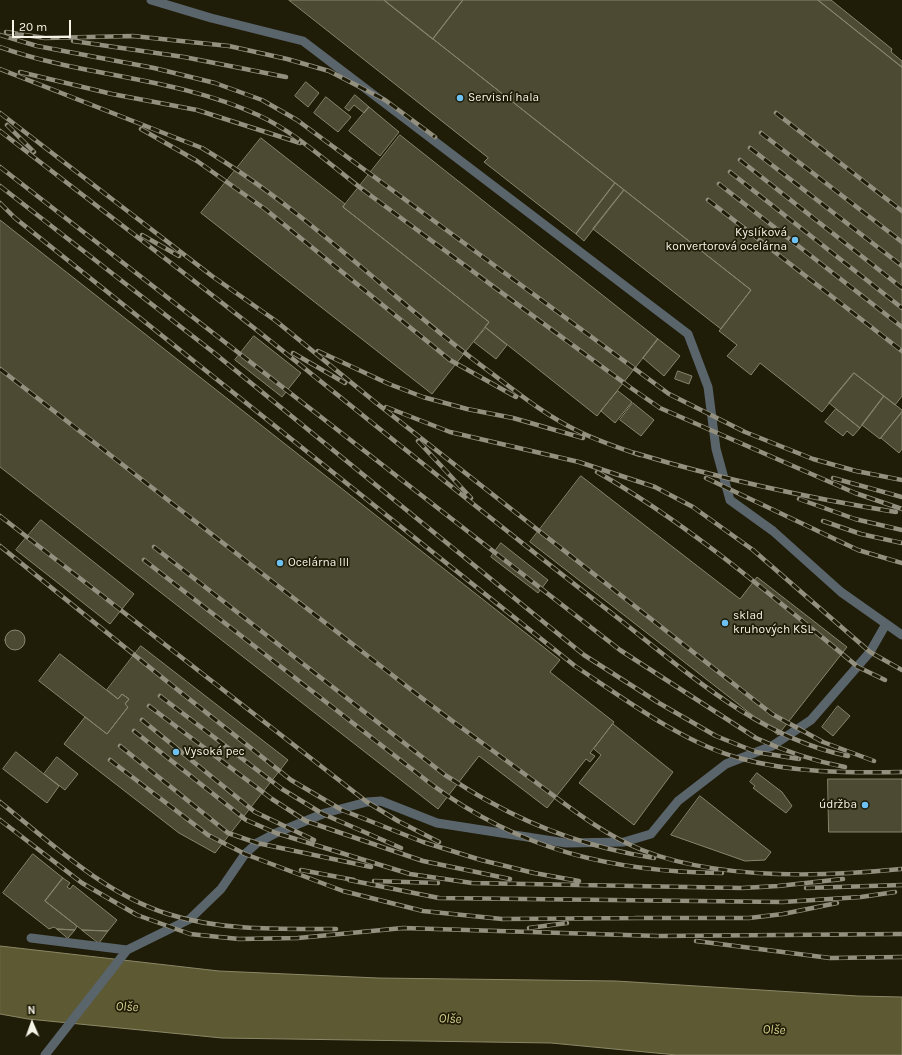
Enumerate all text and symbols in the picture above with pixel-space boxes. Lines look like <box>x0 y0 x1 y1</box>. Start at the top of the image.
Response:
scale bar <box>14 12 73 38</box>
text: 20 m <box>19 20 47 34</box>
place label: Servisní hala <box>468 91 539 105</box>
marker: Servisní hala <box>455 93 465 103</box>
place label: Kyslíková konvertorová ocelárna <box>665 226 787 254</box>
marker: Kyslíková konvertorová ocelárna <box>790 235 800 245</box>
place label: Ocelárna III <box>288 556 349 570</box>
marker: Ocelárna III <box>275 558 285 568</box>
place label: sklad kruhových KSL <box>733 609 813 637</box>
marker: sklad kruhových KSL <box>720 618 730 628</box>
place label: Vysoká pec <box>184 745 245 759</box>
marker: Vysoká pec <box>171 747 181 757</box>
place label: údržba <box>819 798 857 812</box>
marker: údržba <box>860 800 870 810</box>
water label: Olše <box>115 999 139 1015</box>
north arrow <box>12 1003 52 1043</box>
text: N <box>27 1004 36 1017</box>
water label: Olše <box>438 1011 462 1027</box>
water label: Olše <box>762 1022 786 1038</box>

